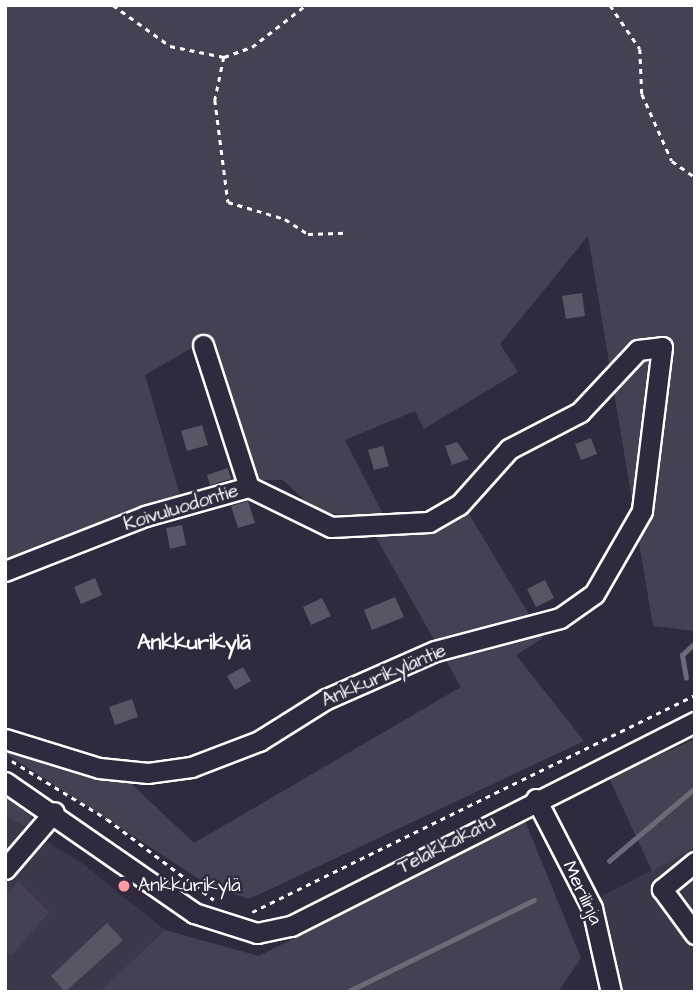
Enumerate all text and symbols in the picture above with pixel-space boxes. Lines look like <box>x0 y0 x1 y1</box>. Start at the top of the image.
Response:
street label: Koivuluodontie <box>121 480 241 536</box>
district label: Ankkurikylä <box>137 630 251 656</box>
street label: Ankkurikyläntie <box>318 640 450 712</box>
street label: Telakkakatu <box>394 811 500 879</box>
street label: Merilinja <box>557 857 607 929</box>
place label: Ankkurikylä <box>138 875 241 897</box>
marker: Ankkurikylä <box>116 878 132 894</box>

